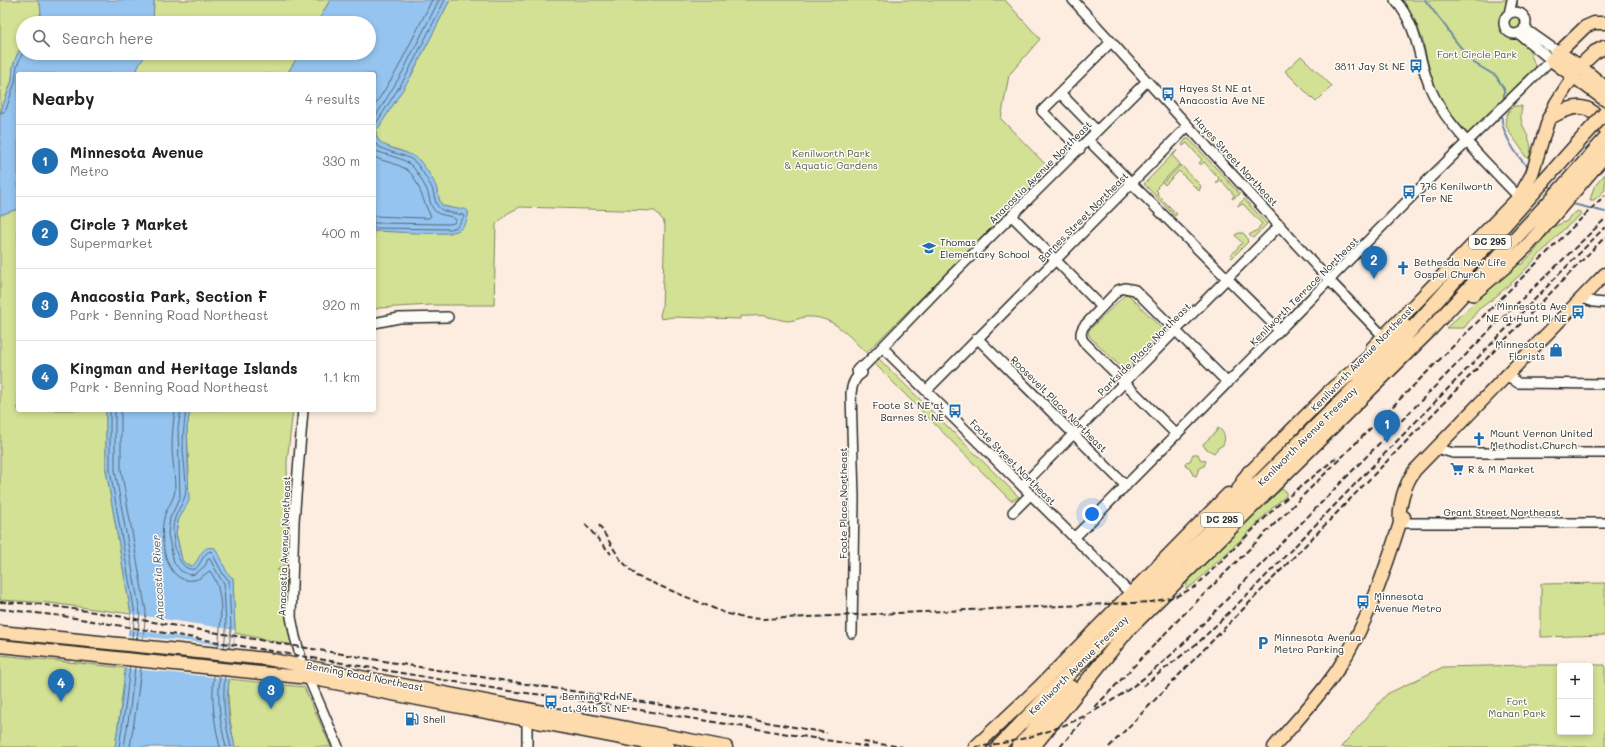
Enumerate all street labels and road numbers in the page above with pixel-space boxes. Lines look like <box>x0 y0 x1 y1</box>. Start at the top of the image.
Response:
street label: Hayes Street Northeast <box>1191 113 1281 209</box>
street label: Anacostia Avenue Northeast <box>986 118 1094 226</box>
street label: Barnes Street Northeast <box>1035 169 1131 265</box>
street label: Kenilworth Terrace Northeast <box>1246 233 1362 349</box>
road number: DC 295 <box>1469 235 1511 249</box>
street label: Parkside Place Northeast <box>1094 299 1194 399</box>
street label: Kenilworth Avenue Northeast <box>1307 302 1417 414</box>
street label: Roosevelt Place Northeast <box>1008 353 1110 455</box>
street label: Kenilworth Avenue Freeway <box>1254 383 1360 489</box>
street label: Foote Street Northeast <box>967 416 1059 508</box>
street label: Foote Place Northeast <box>836 447 850 559</box>
street label: Anacostia Avenue Northeast <box>275 476 293 616</box>
street label: Grant Street Northeast <box>1444 505 1560 519</box>
road number: DC 295 <box>1201 513 1243 527</box>
street label: Kenilworth Avenue Freeway <box>1025 612 1131 718</box>
street label: Benning Road Northeast <box>305 658 425 694</box>

